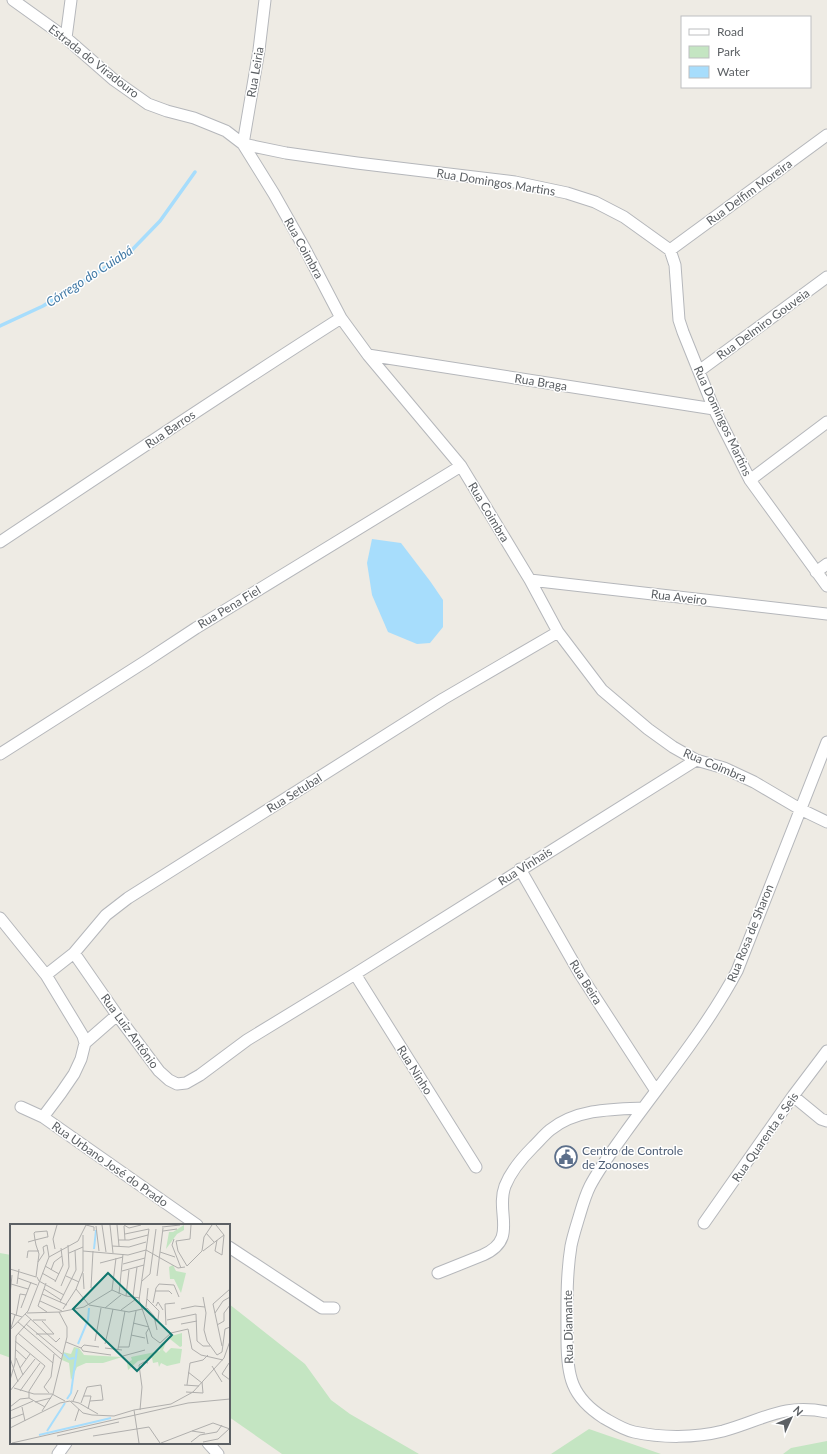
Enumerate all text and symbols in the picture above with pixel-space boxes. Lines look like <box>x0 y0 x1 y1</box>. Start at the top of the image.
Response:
legend <box>681 16 811 88</box>
street label: Estrada do Viradouro <box>46 21 142 101</box>
text: Road <box>717 24 744 39</box>
text: Park <box>717 44 741 59</box>
street label: Rua Leiria <box>243 45 267 98</box>
text: Water <box>717 64 750 79</box>
street label: Rua Delfim Moreira <box>703 156 795 228</box>
street label: Rua Domingos Martins <box>436 165 556 199</box>
street label: Rua Coimbra <box>281 215 327 281</box>
water label: Córrego do Cuiabá <box>43 242 136 310</box>
street label: Rua Delmiro Gouveia <box>714 285 812 363</box>
street label: Rua Domingos Martins <box>691 363 755 479</box>
street label: Rua Braga <box>514 370 568 394</box>
street label: Rua Barros <box>142 407 198 451</box>
street label: Rua Coimbra <box>465 479 513 545</box>
street label: Rua Pena Fiel <box>195 582 263 632</box>
street label: Rua Aveiro <box>650 586 708 608</box>
street label: Rua Coimbra <box>681 745 749 785</box>
street label: Rua Setubal <box>264 770 324 816</box>
street label: Rua Vinhais <box>495 843 555 889</box>
street label: Rua Rosa de Sharon <box>724 882 776 984</box>
street label: Rua Beira <box>566 957 606 1007</box>
street label: Rua Luiz Antônio <box>98 991 162 1071</box>
street label: Rua Ninho <box>394 1043 436 1098</box>
street label: Rua Quarenta e Seis <box>728 1089 802 1185</box>
street label: Rua Urbano José do Prado <box>49 1118 171 1210</box>
place label: Centro de Controle de Zoonoses <box>582 1143 683 1172</box>
public building icon: Centro de Controle de Zoonoses <box>553 1144 579 1170</box>
inset map <box>10 1224 230 1444</box>
street label: Rua Diamante <box>560 1290 576 1364</box>
north arrow <box>771 1398 811 1438</box>
text: N <box>791 1403 806 1418</box>

